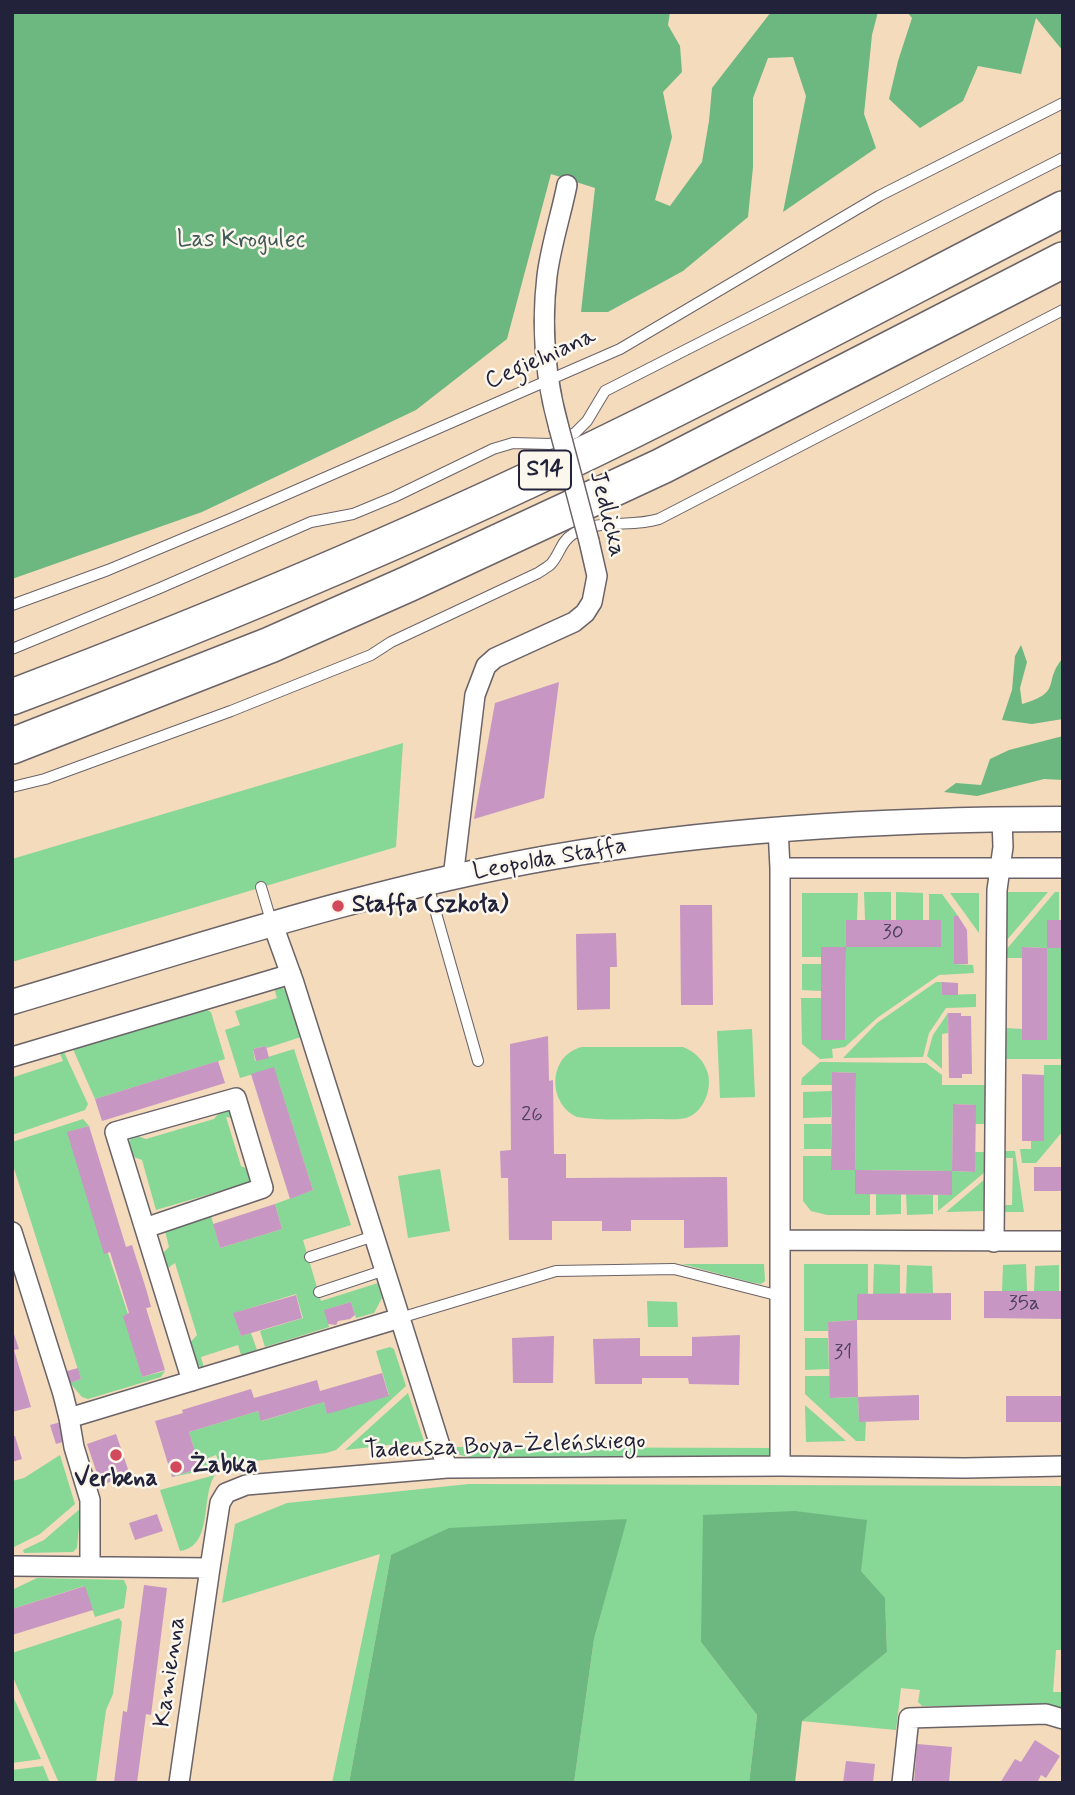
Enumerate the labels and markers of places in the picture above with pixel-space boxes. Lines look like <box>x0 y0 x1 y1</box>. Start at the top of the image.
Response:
place label: Staffa (szkoła) <box>352 892 508 920</box>
marker: Staffa (szkoła) <box>330 898 346 914</box>
marker: Verbena <box>108 1447 124 1463</box>
place label: Żabka <box>190 1453 258 1481</box>
marker: Żabka <box>168 1459 184 1475</box>
place label: Verbena <box>74 1466 158 1494</box>

